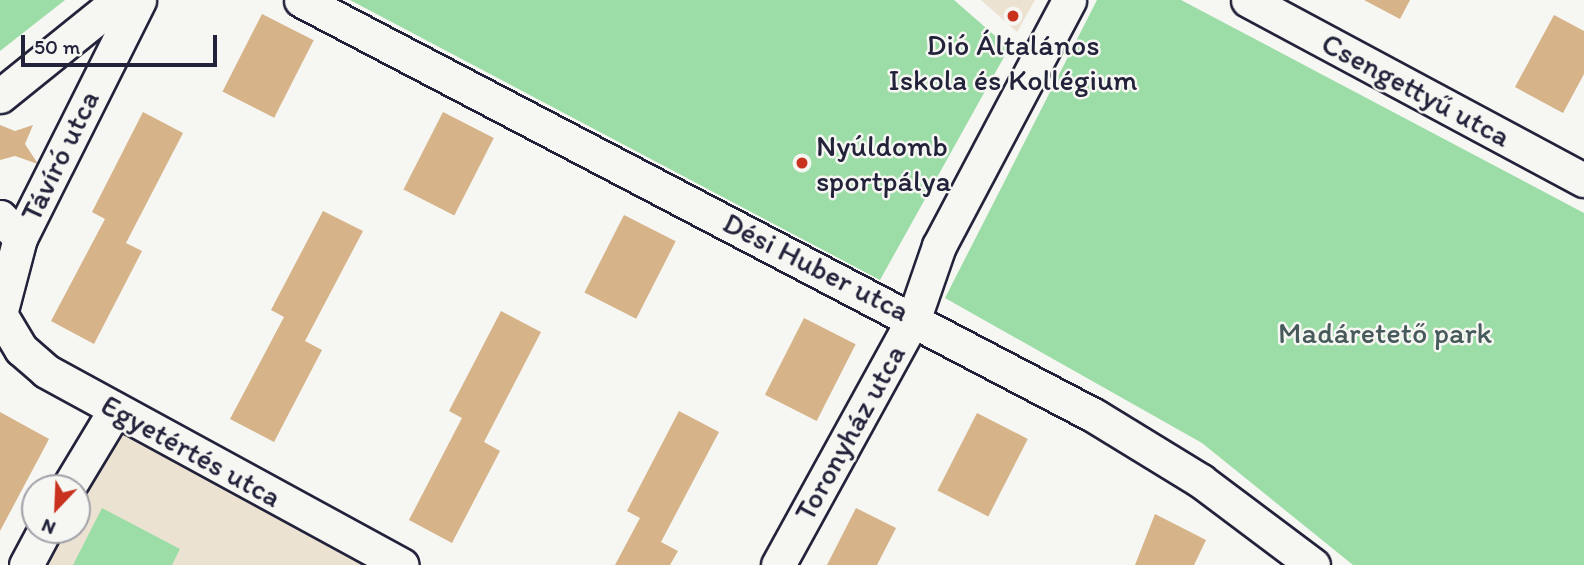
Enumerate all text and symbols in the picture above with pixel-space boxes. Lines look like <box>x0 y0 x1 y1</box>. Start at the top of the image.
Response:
marker: Dió Általános Iskola és Kollégium <box>1005 8 1021 24</box>
scale bar <box>24 21 220 65</box>
street label: Csengettyű utca <box>1316 25 1516 155</box>
place label: Dió Általános Iskola és Kollégium <box>888 27 1138 97</box>
text: 50 m <box>34 34 80 59</box>
street label: Távíró utca <box>13 85 107 227</box>
place label: Nyúldomb sportpálya <box>816 128 951 198</box>
marker: Nyúldomb sportpálya <box>794 155 810 171</box>
street label: Dési Huber utca <box>717 205 915 329</box>
park label: Madáretető park <box>1278 315 1492 351</box>
street label: Toronyház utca <box>787 339 913 527</box>
street label: Egyetértés utca <box>95 387 287 515</box>
north arrow <box>21 474 91 544</box>
text: N <box>38 514 59 540</box>

